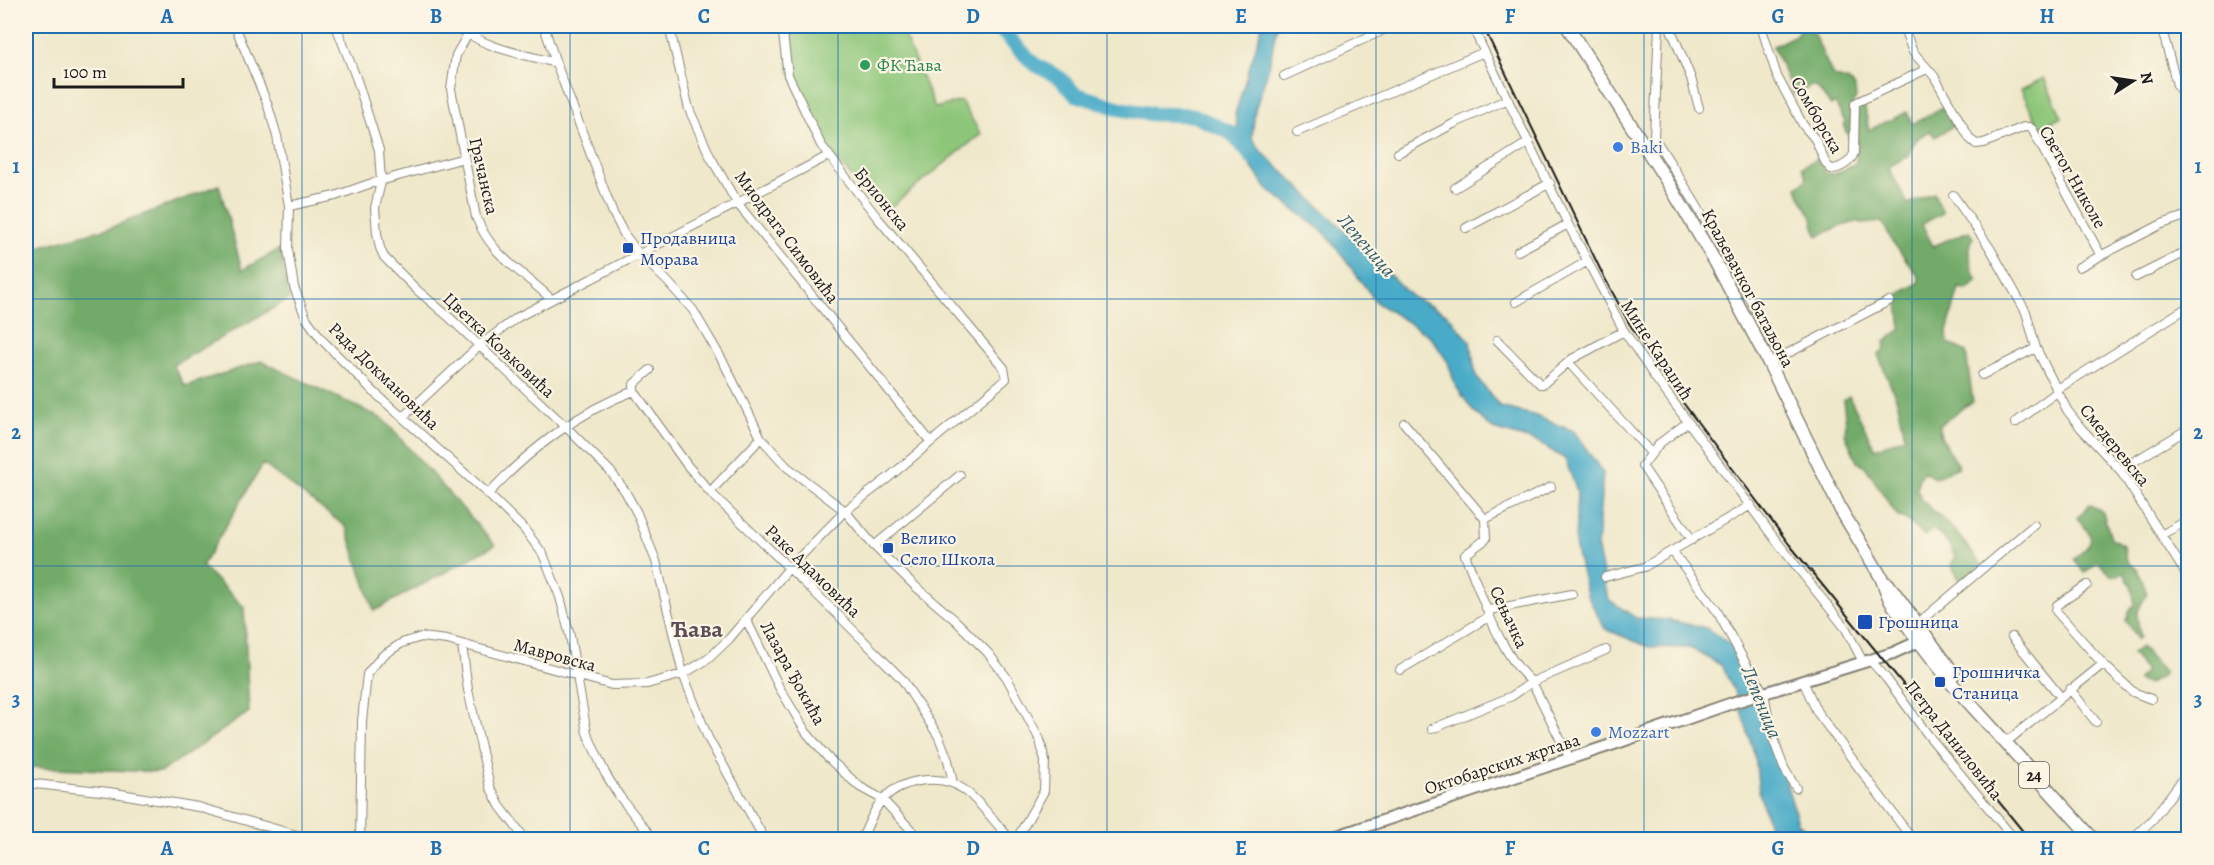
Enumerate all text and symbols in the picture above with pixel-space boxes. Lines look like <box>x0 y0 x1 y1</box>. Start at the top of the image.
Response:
text: A <box>160 3 174 30</box>
text: B <box>430 3 442 30</box>
text: C <box>698 3 710 30</box>
text: D <box>966 3 980 30</box>
text: E <box>1235 3 1247 30</box>
text: F <box>1505 3 1516 30</box>
text: G <box>1771 3 1785 30</box>
text: H <box>2040 3 2055 30</box>
scale bar <box>54 51 183 89</box>
north arrow <box>2103 51 2163 111</box>
place label: ФК Ћава <box>877 53 943 77</box>
marker: ФК Ћава <box>858 58 872 72</box>
text: 100 m <box>63 60 107 84</box>
text: N <box>2135 70 2159 86</box>
street label: Сомборска <box>1785 72 1849 158</box>
street label: Светог Николе <box>2034 121 2112 233</box>
street label: Грачанска <box>463 135 505 218</box>
place label: Baki <box>1630 135 1663 159</box>
marker: Baki <box>1611 140 1625 154</box>
text: 1 <box>12 153 20 180</box>
text: 1 <box>2194 153 2202 180</box>
street label: Брионска <box>849 162 915 236</box>
street label: Миодрага Симовића <box>729 166 845 309</box>
street label: Краљевачког батаљона <box>1696 204 1800 372</box>
water label: Лепеница <box>1331 207 1402 283</box>
place label: Продавница Морава <box>640 226 737 271</box>
marker: Продавница Морава <box>621 241 635 255</box>
street label: Цветка Кољковића <box>438 287 561 404</box>
street label: Мине Караџић <box>1616 295 1699 405</box>
street label: Рада Докмановића <box>323 317 445 436</box>
street label: Смедеревска <box>2074 399 2156 492</box>
text: 2 <box>11 419 21 446</box>
text: 2 <box>2193 419 2203 446</box>
street label: Раке Адамовића <box>760 519 867 623</box>
place label: Велико Село Школа <box>900 526 996 571</box>
marker: Велико Село Школа <box>881 541 895 555</box>
street label: Сењачка <box>1484 582 1534 653</box>
place label: Грошница <box>1878 610 1959 634</box>
district label: Ћава <box>671 613 724 645</box>
marker: Грошница <box>1856 613 1874 631</box>
street label: Лазара Ђокића <box>755 617 832 730</box>
street label: Мавровска <box>511 633 599 678</box>
place label: Грошничка Станица <box>1952 660 2041 705</box>
water label: Лепеница <box>1734 661 1788 743</box>
street label: Петра Даниловића <box>1900 675 2009 805</box>
marker: Грошничка Станица <box>1933 675 1947 689</box>
text: 3 <box>12 686 20 713</box>
text: 3 <box>2194 686 2202 713</box>
place label: Mozzart <box>1608 720 1670 744</box>
marker: Mozzart <box>1589 725 1603 739</box>
street label: Октобарских жртава <box>1421 727 1584 800</box>
road number: 24 <box>2019 762 2049 788</box>
text: A <box>160 835 174 862</box>
text: B <box>430 835 442 862</box>
text: C <box>698 835 710 862</box>
text: D <box>966 835 980 862</box>
text: E <box>1235 835 1247 862</box>
text: F <box>1505 835 1516 862</box>
text: G <box>1771 835 1785 862</box>
text: H <box>2040 835 2055 862</box>

